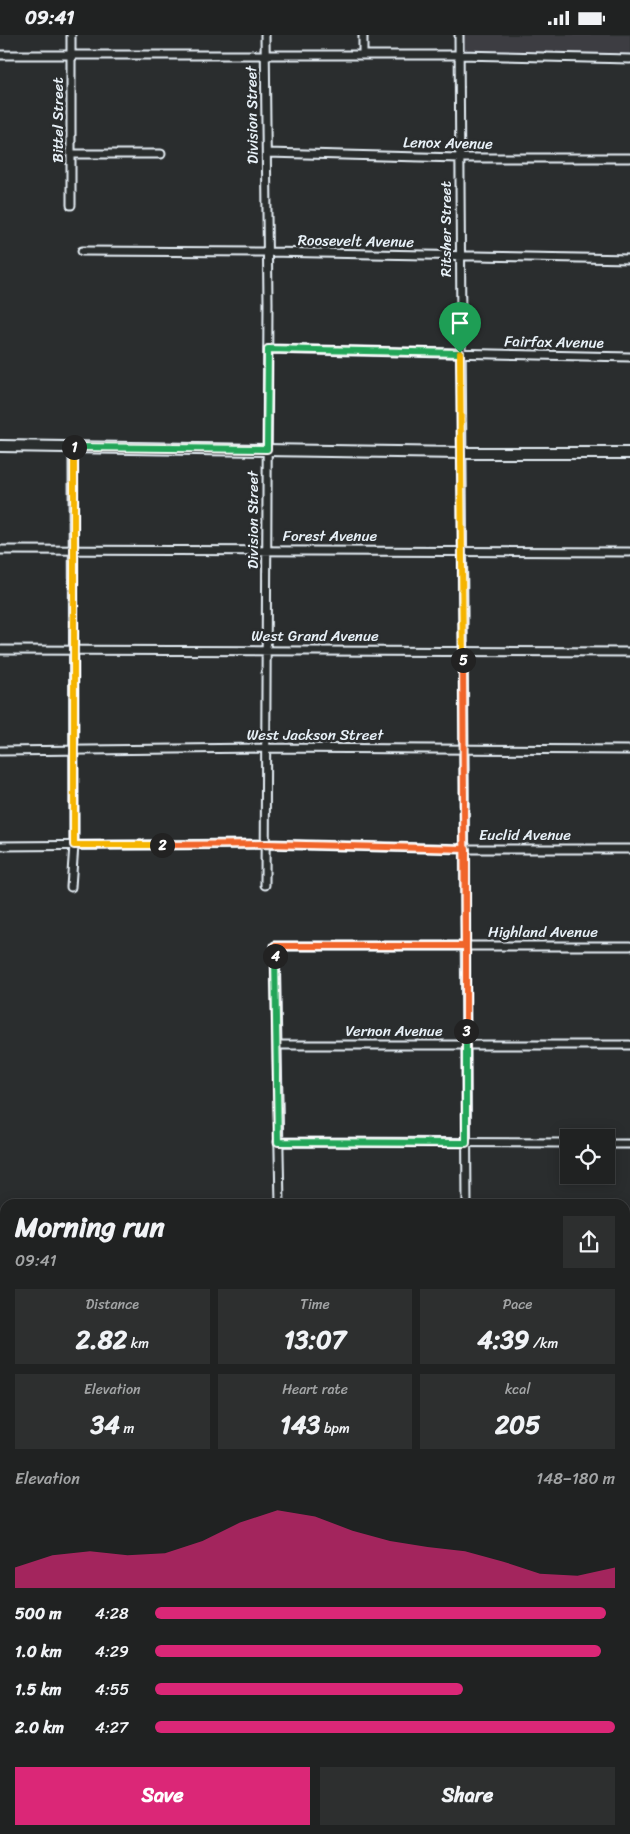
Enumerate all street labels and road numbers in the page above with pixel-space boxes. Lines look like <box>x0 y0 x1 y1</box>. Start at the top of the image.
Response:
street label: Division Street <box>238 65 266 164</box>
street label: Bittel Street <box>45 77 71 163</box>
street label: Lenox Avenue <box>403 129 493 157</box>
street label: Ritsher Street <box>433 181 459 277</box>
street label: Roosevelt Avenue <box>298 227 415 255</box>
street label: Fairfax Avenue <box>504 328 604 356</box>
street label: Division Street <box>240 470 266 569</box>
street label: Forest Avenue <box>283 523 377 549</box>
street label: West Grand Avenue <box>251 623 379 649</box>
street label: West Jackson Street <box>247 722 384 748</box>
street label: Euclid Avenue <box>479 822 571 848</box>
street label: Highland Avenue <box>488 919 598 945</box>
street label: Vernon Avenue <box>345 1018 443 1044</box>

